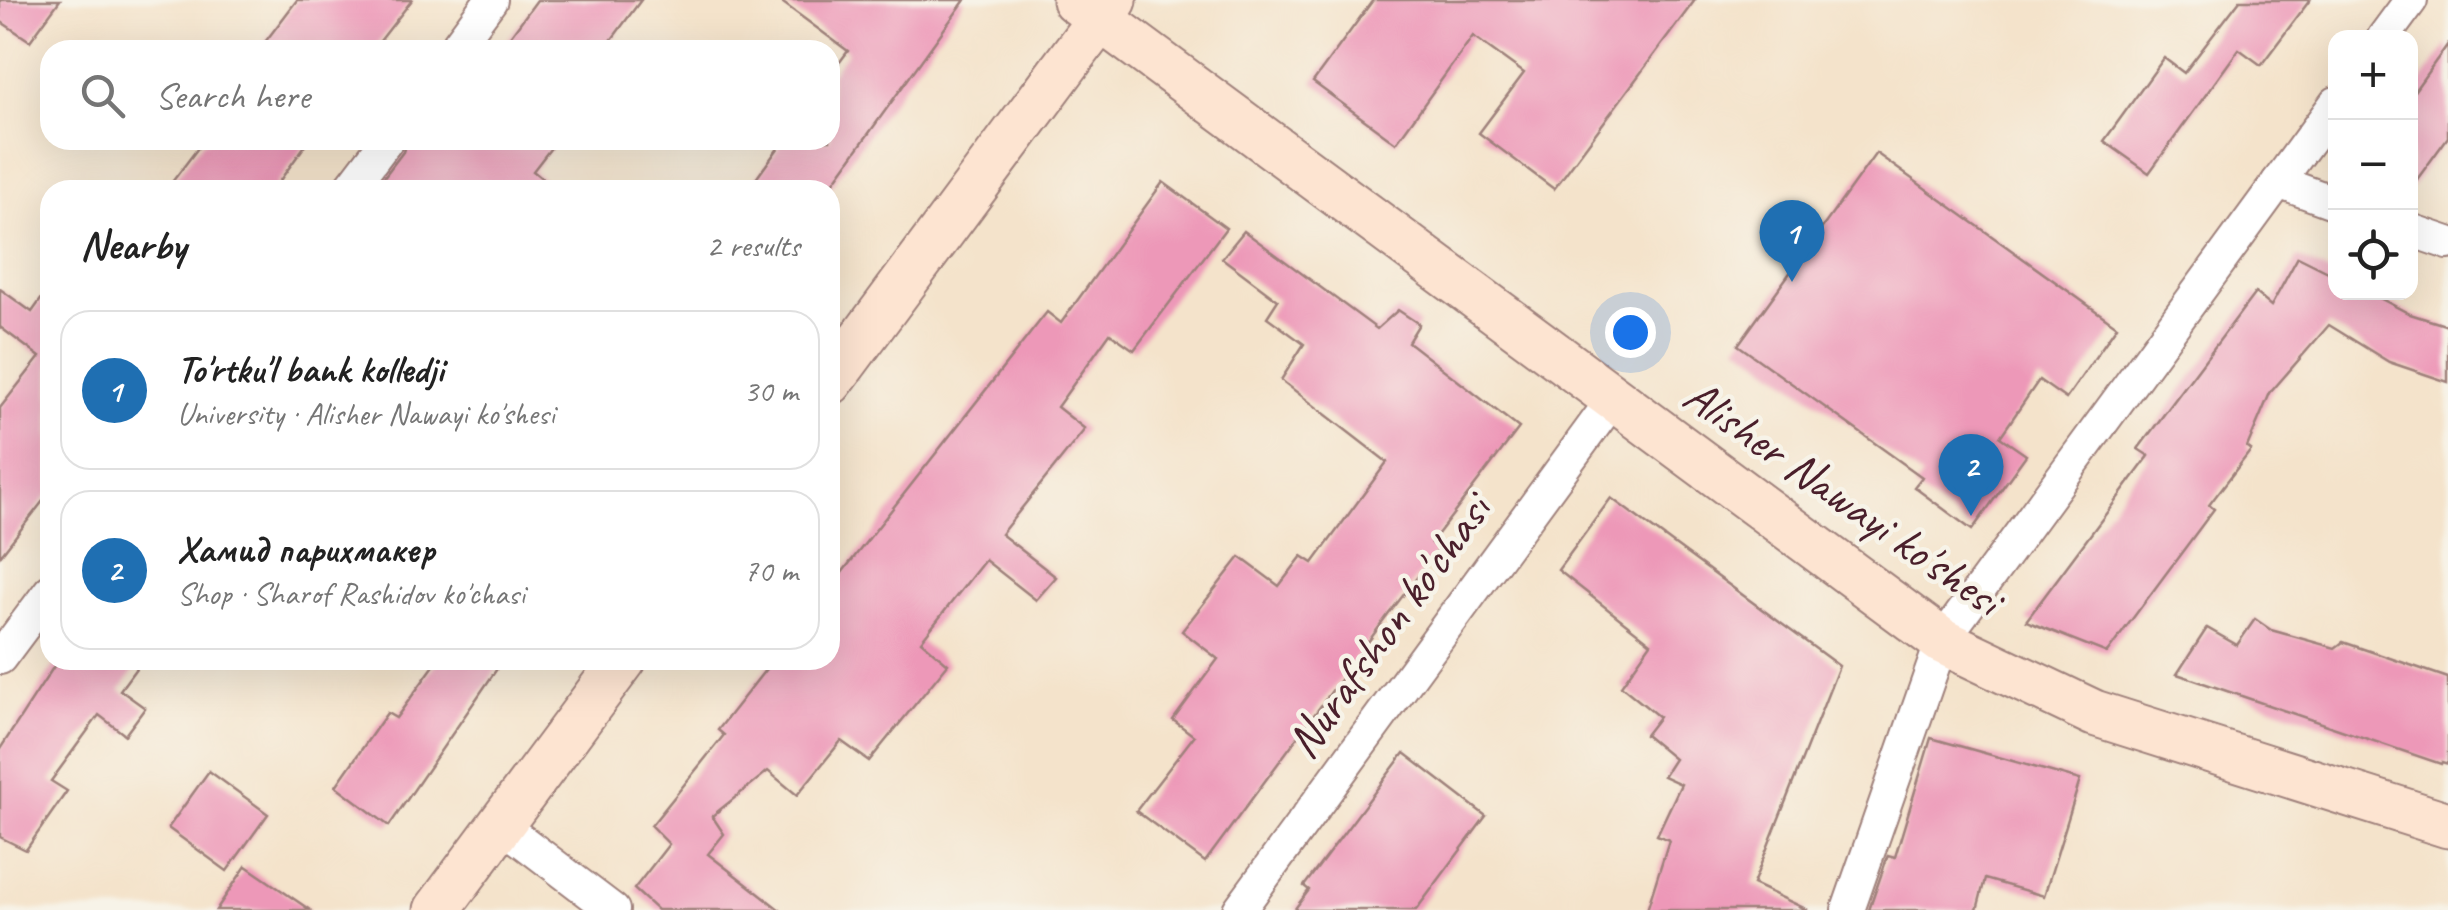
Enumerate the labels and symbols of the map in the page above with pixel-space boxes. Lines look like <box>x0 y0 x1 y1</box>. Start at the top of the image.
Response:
pin: 1 <box>1760 200 1824 282</box>
your location <box>1605 307 1656 358</box>
street label: Alisher Nawayi ko'shesi <box>1673 365 2018 632</box>
pin: 2 <box>1938 434 2004 516</box>
street label: Nurafshon ko'chasi <box>1272 478 1507 769</box>

